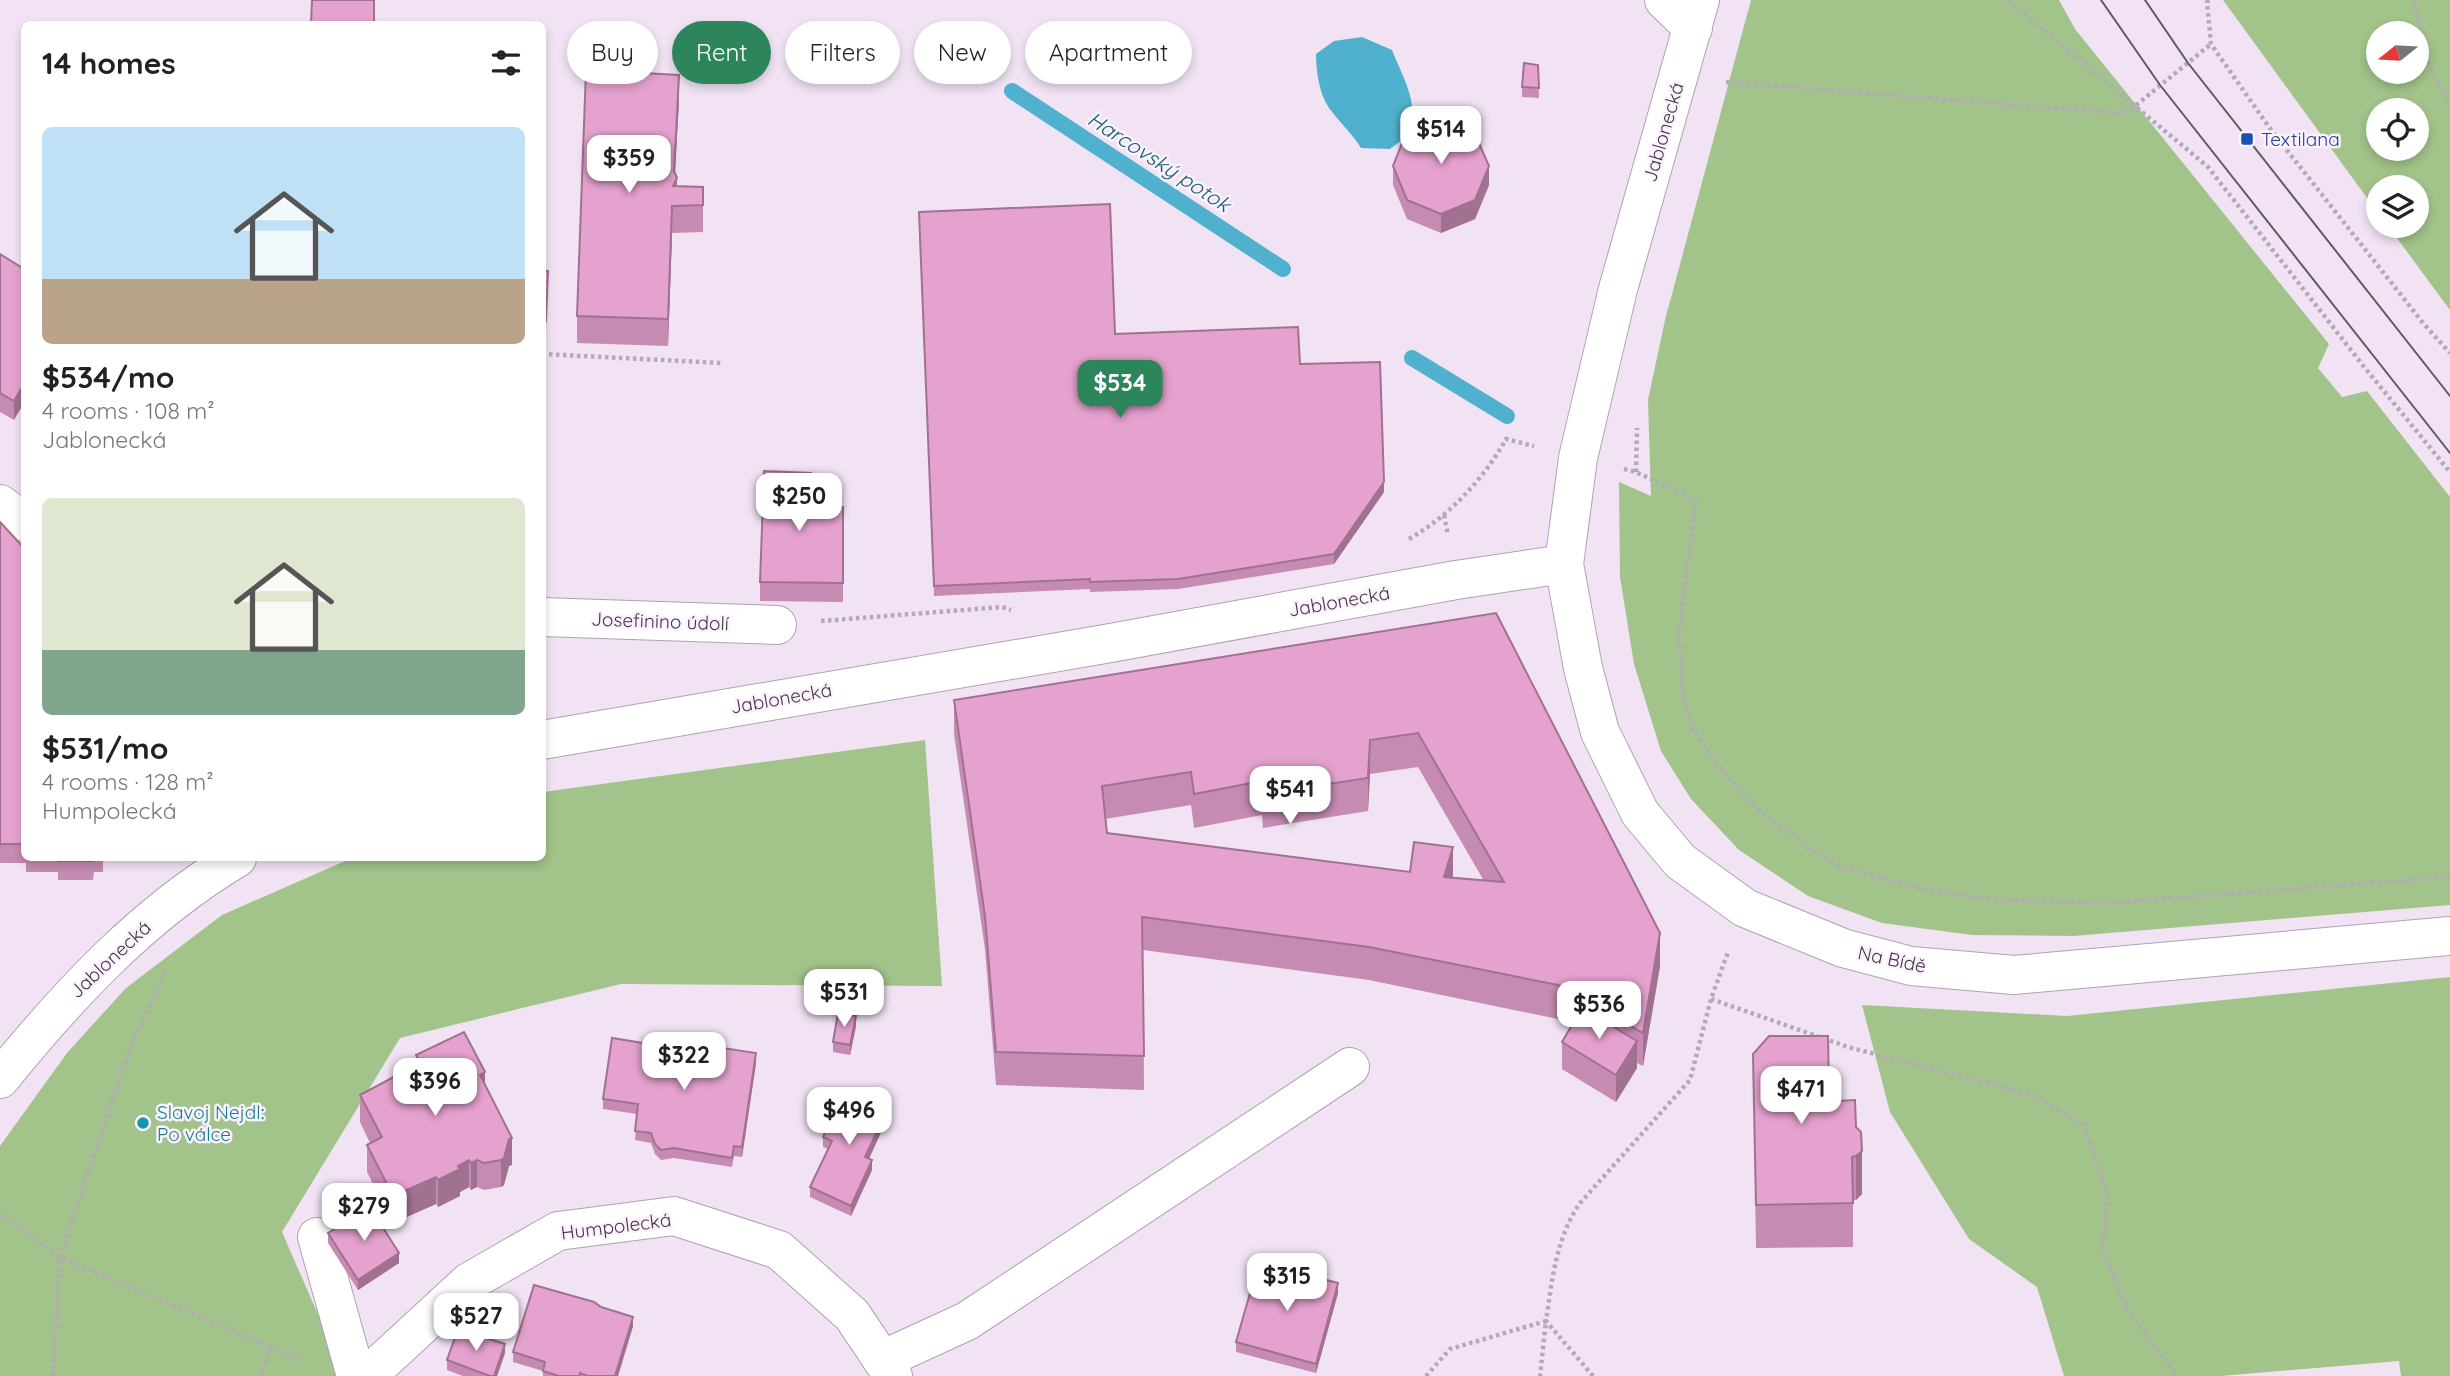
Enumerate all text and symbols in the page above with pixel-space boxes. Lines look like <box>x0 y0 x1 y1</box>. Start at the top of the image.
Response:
chip: Buy <box>567 21 658 84</box>
chip: Rent <box>672 21 771 84</box>
chip: Filters <box>785 21 900 84</box>
chip: New <box>914 21 1011 84</box>
chip: Apartment <box>1025 21 1192 84</box>
north arrow <box>2366 21 2429 84</box>
map controls <box>2366 21 2429 238</box>
text: 14 homes <box>42 44 176 82</box>
icon: filters <box>487 44 525 82</box>
street label: Jablonecká <box>1637 79 1689 185</box>
button: locate <box>2366 98 2429 161</box>
water label: Harcovský potok <box>1083 105 1237 218</box>
pin: $514 <box>1400 106 1482 166</box>
text: $514 <box>1416 114 1466 143</box>
place label: Textilana <box>2261 127 2340 151</box>
marker: Textilana <box>2239 131 2255 147</box>
pin: $359 <box>588 136 670 195</box>
text: $359 <box>603 143 655 172</box>
icon: home <box>221 173 347 299</box>
button: layers <box>2366 175 2429 238</box>
text: $534/mo <box>42 358 174 396</box>
pin: $534 <box>1079 360 1161 420</box>
text: $534 <box>1094 368 1146 397</box>
text: 4 rooms · 108 m² <box>42 396 215 425</box>
text: Jablonecká <box>42 425 166 454</box>
pin: $250 <box>758 474 840 533</box>
text: $250 <box>772 481 826 510</box>
icon: home <box>221 544 347 670</box>
street label: Jablonecká <box>1286 580 1392 622</box>
street label: Josefinino údolí <box>591 607 730 635</box>
street label: Jablonecká <box>728 677 834 719</box>
text: $531/mo <box>42 729 168 767</box>
pin: $541 <box>1249 766 1331 826</box>
text: 4 rooms · 128 m² <box>42 767 214 796</box>
text: $541 <box>1266 774 1314 803</box>
text: Humpolecká <box>42 796 177 825</box>
street label: Jablonecká <box>64 915 156 1003</box>
street label: Na Bídě <box>1856 940 1928 978</box>
pin: $531 <box>803 970 885 1029</box>
text: $531 <box>820 977 868 1006</box>
pin: $536 <box>1558 982 1640 1041</box>
text: $536 <box>1573 989 1625 1018</box>
pin: $322 <box>643 1032 725 1092</box>
text: $322 <box>658 1040 710 1069</box>
pin: $396 <box>394 1058 476 1118</box>
text: $396 <box>409 1066 461 1095</box>
pin: $471 <box>1760 1066 1842 1126</box>
text: $471 <box>1776 1074 1826 1103</box>
pin: $496 <box>808 1088 890 1147</box>
text: $496 <box>823 1095 875 1124</box>
place label: Slavoj Nejdl: Po válce <box>157 1100 264 1146</box>
marker: Slavoj Nejdl: Po válce <box>135 1115 151 1131</box>
pin: $279 <box>323 1184 405 1243</box>
text: $279 <box>338 1191 390 1220</box>
street label: Humpolecká <box>559 1207 673 1245</box>
pin: $315 <box>1246 1254 1328 1313</box>
text: $315 <box>1263 1261 1311 1290</box>
pin: $527 <box>435 1294 517 1353</box>
text: $527 <box>450 1301 502 1330</box>

